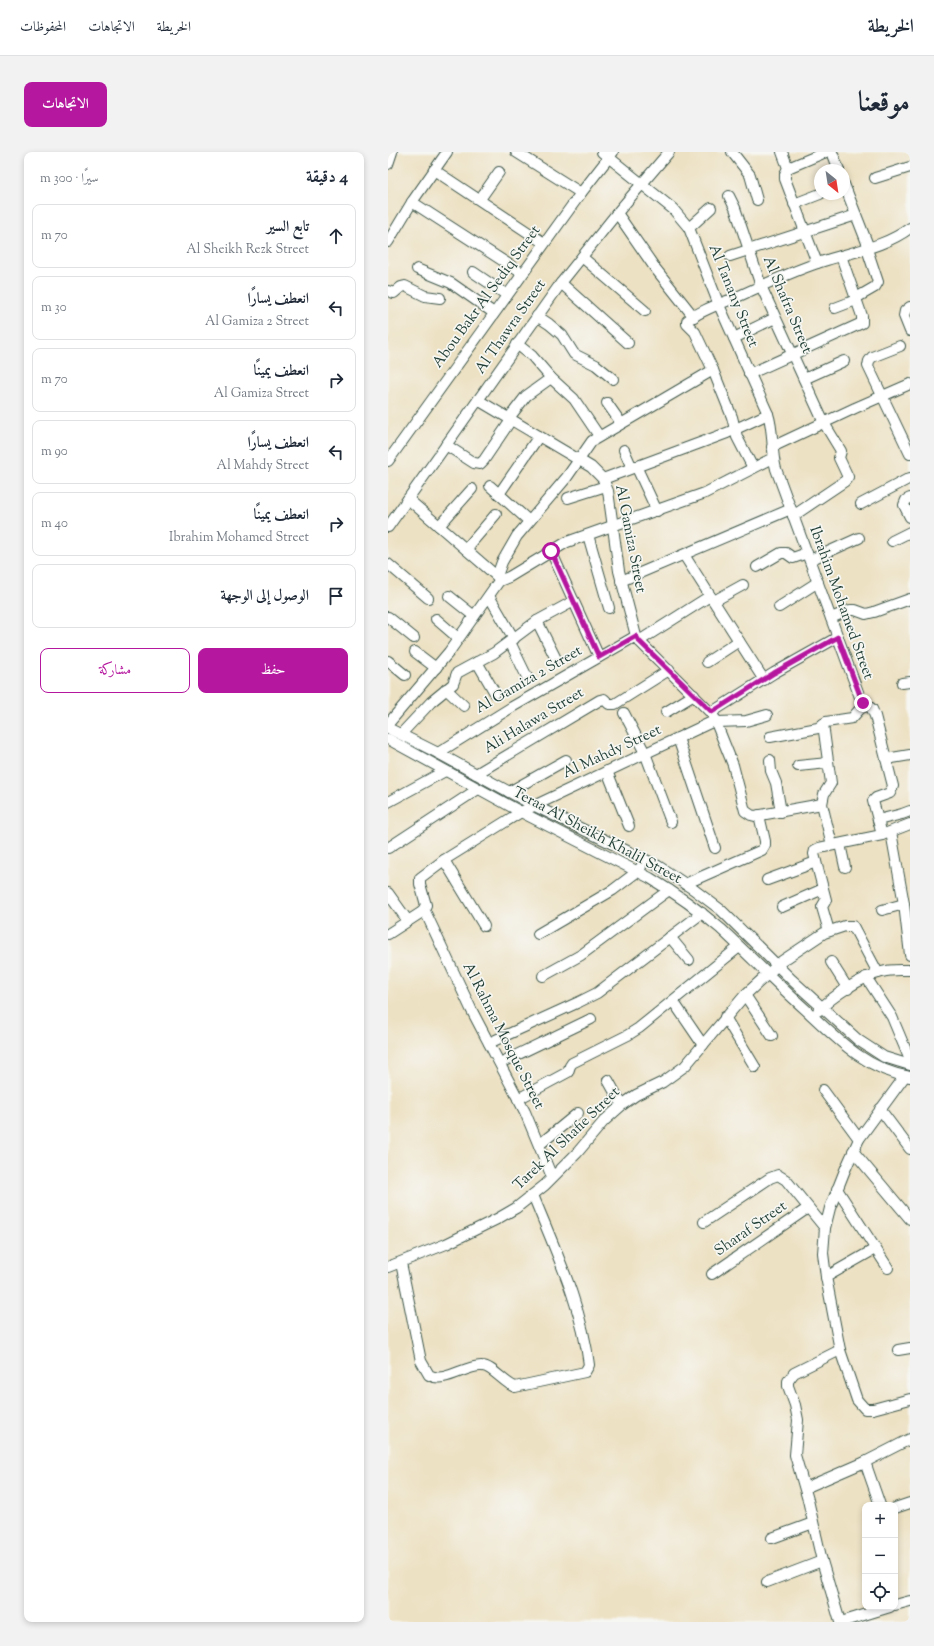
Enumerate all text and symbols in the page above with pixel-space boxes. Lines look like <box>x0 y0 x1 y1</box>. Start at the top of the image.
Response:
text: الخريطة <box>868 14 914 41</box>
text: المحفوظات <box>20 18 66 38</box>
text: الاتجاهات <box>88 18 135 38</box>
text: الخريطة <box>157 18 191 38</box>
button: الاتجاهات <box>24 82 107 127</box>
text: موقعنا <box>858 84 910 124</box>
north arrow <box>814 164 850 200</box>
text: 4 دقيقة <box>306 166 348 190</box>
text: سيرًا · 300 m <box>40 170 99 188</box>
text: تابع السير <box>267 217 309 238</box>
street label: Abou Bakr Al Sediq Street <box>428 221 546 373</box>
icon: ahead <box>325 225 347 247</box>
text: 70 m <box>41 227 68 245</box>
text: Al Sheikh Rezk Street <box>186 241 309 259</box>
street label: Al Tanany Street <box>703 241 763 351</box>
street label: Al Shafra Street <box>757 253 817 357</box>
street label: Al Thawra Street <box>470 275 552 379</box>
text: انعطف يسارًا <box>248 289 309 310</box>
icon: left <box>325 297 347 319</box>
text: 30 m <box>41 299 67 317</box>
text: Al Gamiza 2 Street <box>205 313 309 331</box>
text: انعطف يمينًا <box>254 361 309 382</box>
icon: right <box>325 369 347 391</box>
text: 70 m <box>41 371 68 389</box>
text: Al Gamiza Street <box>214 385 309 403</box>
text: انعطف يسارًا <box>248 433 309 454</box>
icon: left <box>325 441 347 463</box>
text: 90 m <box>41 443 68 461</box>
text: Al Mahdy Street <box>217 457 309 475</box>
street label: Al Gamiza Street <box>609 483 651 595</box>
text: انعطف يمينًا <box>254 505 309 526</box>
icon: right <box>325 513 347 535</box>
text: 40 m <box>41 515 68 533</box>
street label: Ibrahim Mohamed Street <box>803 523 879 683</box>
text: Ibrahim Mohamed Street <box>169 529 309 547</box>
route start <box>542 542 560 560</box>
icon: arrive <box>325 585 347 607</box>
text: الوصول إلى الوجهة <box>220 586 309 607</box>
street label: Al Gamiza 2 Street <box>472 641 586 719</box>
button: مشاركة <box>40 648 190 693</box>
button: حفظ <box>198 648 348 693</box>
street label: Ali Halawa Street <box>480 683 588 759</box>
route end <box>854 694 872 712</box>
street label: Al Mahdy Street <box>559 720 665 784</box>
street label: Teraa Al Sheikh Khalil Street <box>509 782 685 890</box>
street label: Al Rahma Mosque Street <box>457 959 549 1113</box>
street label: Tarek Al Shafie Street <box>509 1082 625 1196</box>
street label: Sharaf Street <box>711 1196 791 1262</box>
map controls <box>862 1502 898 1610</box>
button: + <box>862 1502 898 1538</box>
button: − <box>862 1538 898 1574</box>
button: locate <box>862 1574 898 1610</box>

